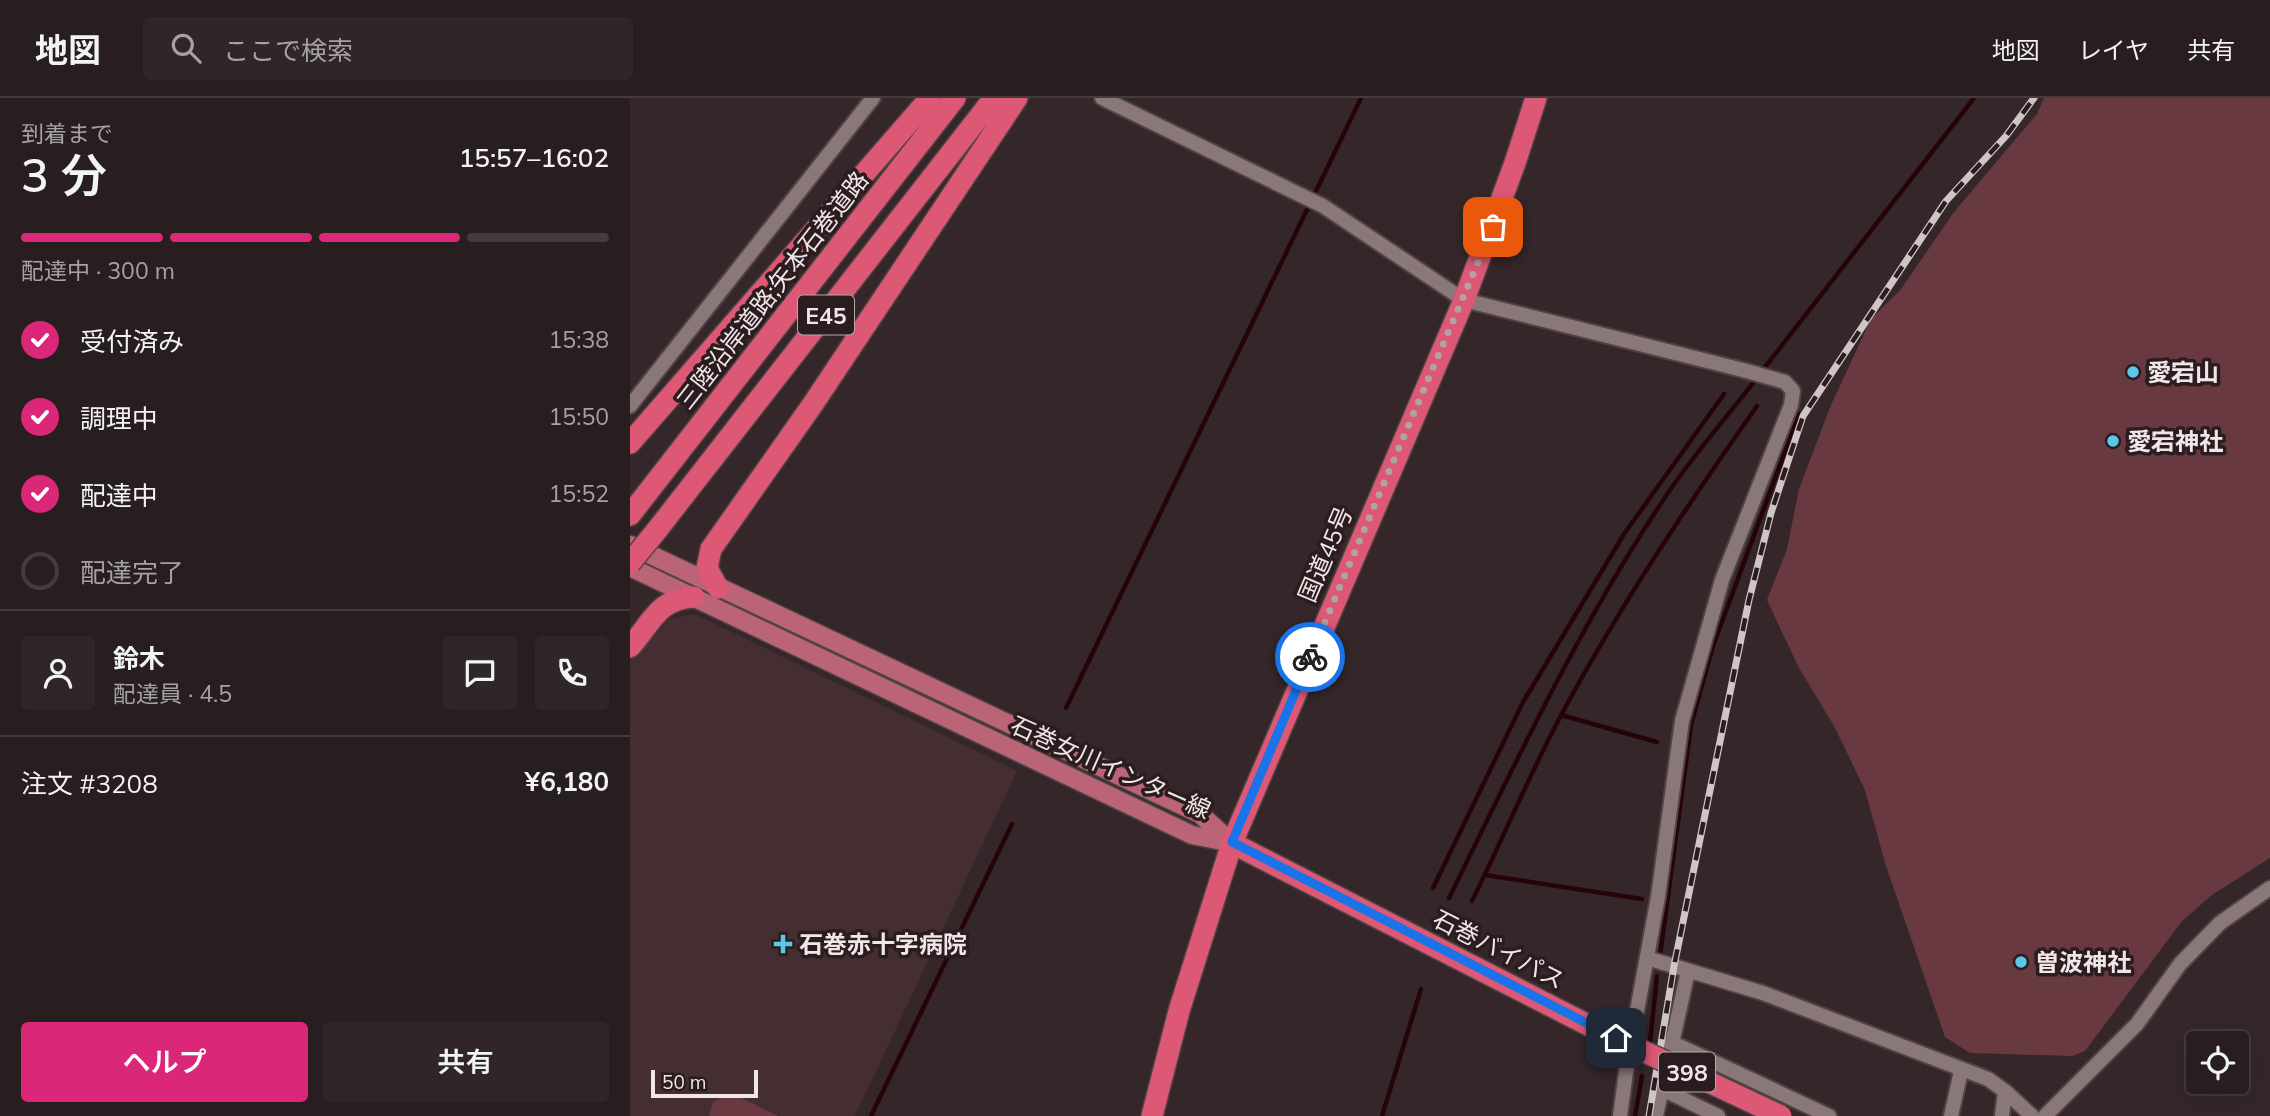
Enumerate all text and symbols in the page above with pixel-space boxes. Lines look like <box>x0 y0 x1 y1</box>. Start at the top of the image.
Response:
search box <box>143 17 633 80</box>
text: 地図 <box>35 29 101 70</box>
icon: search <box>167 29 205 67</box>
text: ここで検索 <box>223 34 353 67</box>
text: 地図 <box>1992 35 2040 65</box>
text: レイヤ <box>2078 35 2149 65</box>
text: 共有 <box>2187 35 2235 65</box>
text: 到着まで <box>21 119 113 148</box>
text: 15:57–16:02 <box>459 141 609 174</box>
text: 3 分 <box>21 146 107 204</box>
street label: 三陸沿岸道路;矢本石巻道路 <box>670 165 874 415</box>
pin <box>1463 197 1523 257</box>
icon: bag <box>1474 208 1512 246</box>
text: 配達中 · 300 m <box>21 256 175 285</box>
road number: E45 <box>798 296 854 334</box>
icon: check <box>21 321 59 359</box>
text: 受付済み <box>80 325 184 358</box>
text: 15:38 <box>549 325 609 354</box>
place label: 愛宕山 <box>2147 357 2219 387</box>
marker: 愛宕山 <box>2125 364 2141 380</box>
icon: check <box>21 398 59 436</box>
text: 調理中 <box>80 402 158 435</box>
text: 15:50 <box>549 402 609 431</box>
place label: 愛宕神社 <box>2127 426 2223 456</box>
marker: 愛宕神社 <box>2105 433 2121 449</box>
icon: check <box>21 475 59 513</box>
text: 配達中 <box>80 479 158 512</box>
text: 15:52 <box>549 479 609 508</box>
street label: 国道45号 <box>1291 502 1359 606</box>
text: 配達完了 <box>80 556 184 589</box>
courier <box>1275 622 1345 692</box>
button: person <box>21 636 95 710</box>
button: chat <box>443 636 517 710</box>
button: phone <box>535 636 609 710</box>
icon: bike <box>1291 638 1329 676</box>
text: 鈴木 <box>113 642 165 675</box>
text: 配達員 · 4.5 <box>113 679 232 708</box>
street label: 石巻女川インター線 <box>1006 709 1216 825</box>
text: ¥6,180 <box>525 765 609 798</box>
text: 注文 #3208 <box>21 767 158 800</box>
street label: 石巻バイパス <box>1428 903 1570 995</box>
place label: 石巻赤十字病院 <box>799 929 967 959</box>
marker: 石巻赤十字病院 <box>773 934 793 954</box>
place label: 曽波神社 <box>2035 947 2131 977</box>
marker: 曽波神社 <box>2013 954 2029 970</box>
pin <box>1586 1008 1646 1068</box>
icon: home <box>1597 1019 1635 1057</box>
button: ヘルプ <box>21 1022 308 1102</box>
button: 共有 <box>322 1022 609 1102</box>
map controls <box>2186 1031 2249 1094</box>
button: locate <box>2186 1031 2249 1094</box>
road number: 398 <box>1659 1052 1715 1091</box>
scale bar <box>651 1067 758 1099</box>
text: 50 m <box>662 1070 706 1094</box>

